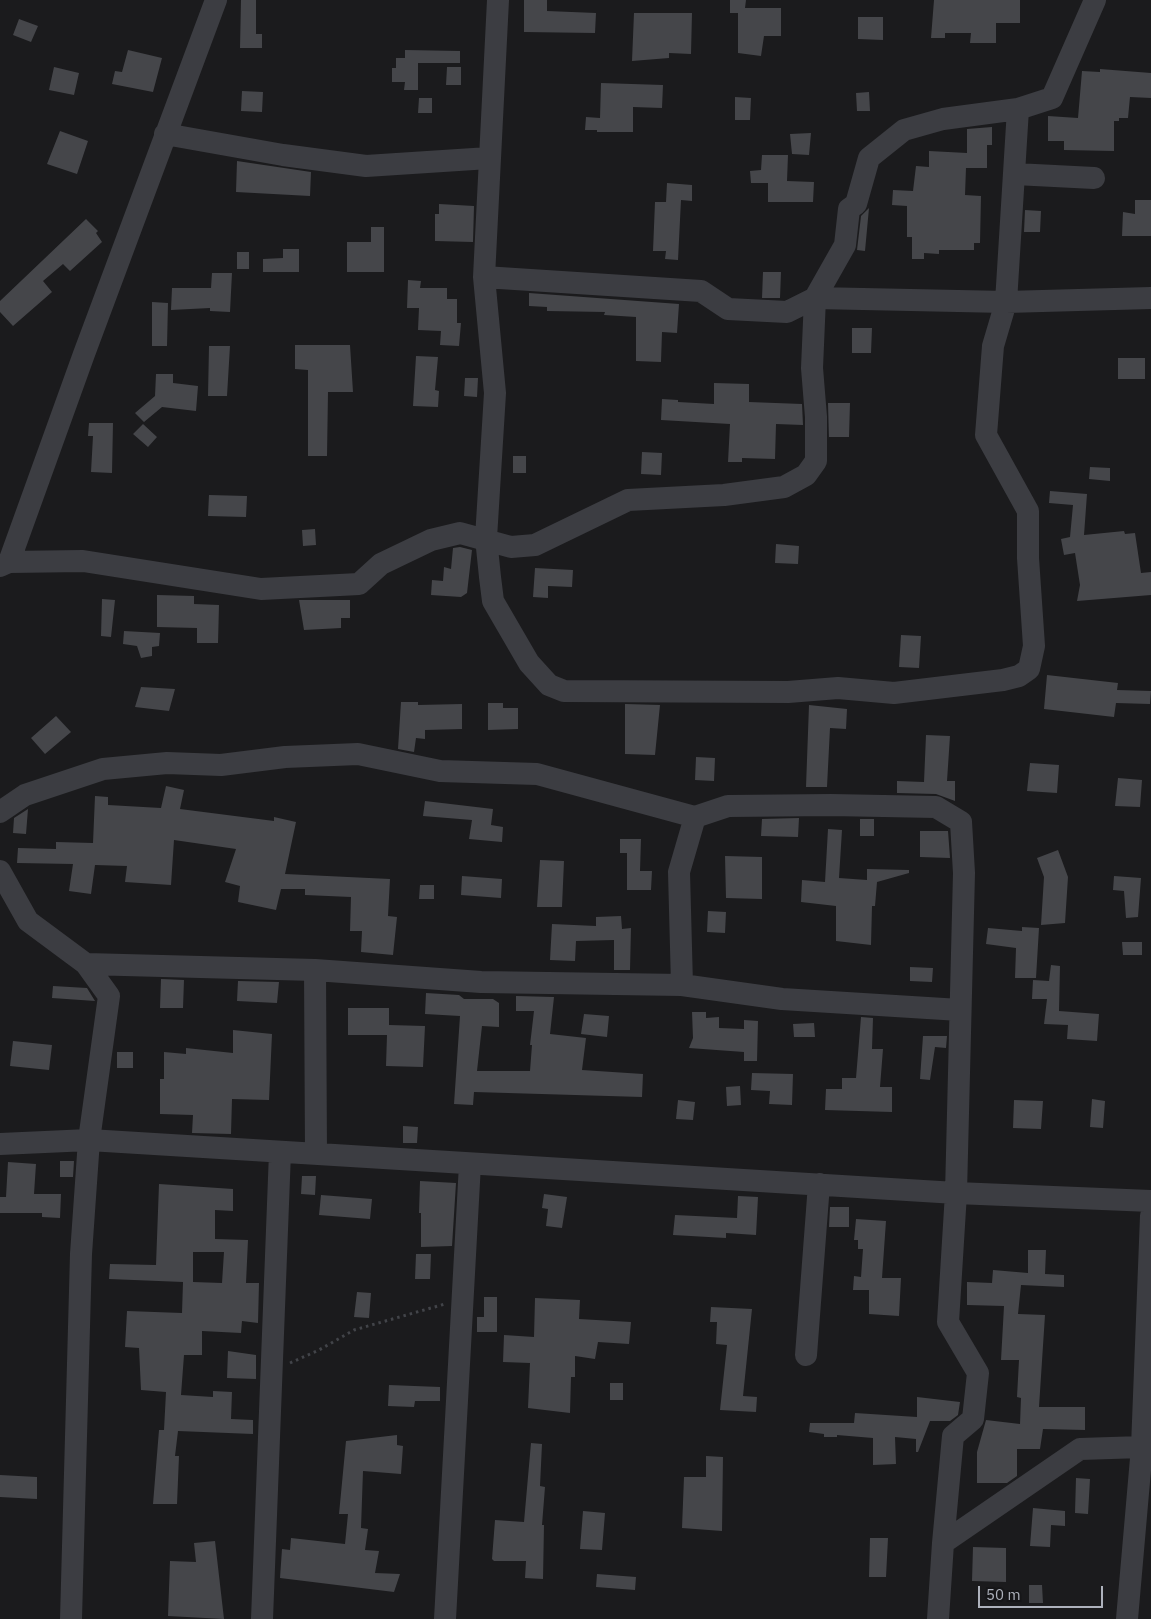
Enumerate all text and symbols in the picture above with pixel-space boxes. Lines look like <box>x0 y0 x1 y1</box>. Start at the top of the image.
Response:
scale bar <box>981 1576 1106 1608</box>
text: 50 m <box>986 1585 1021 1604</box>

